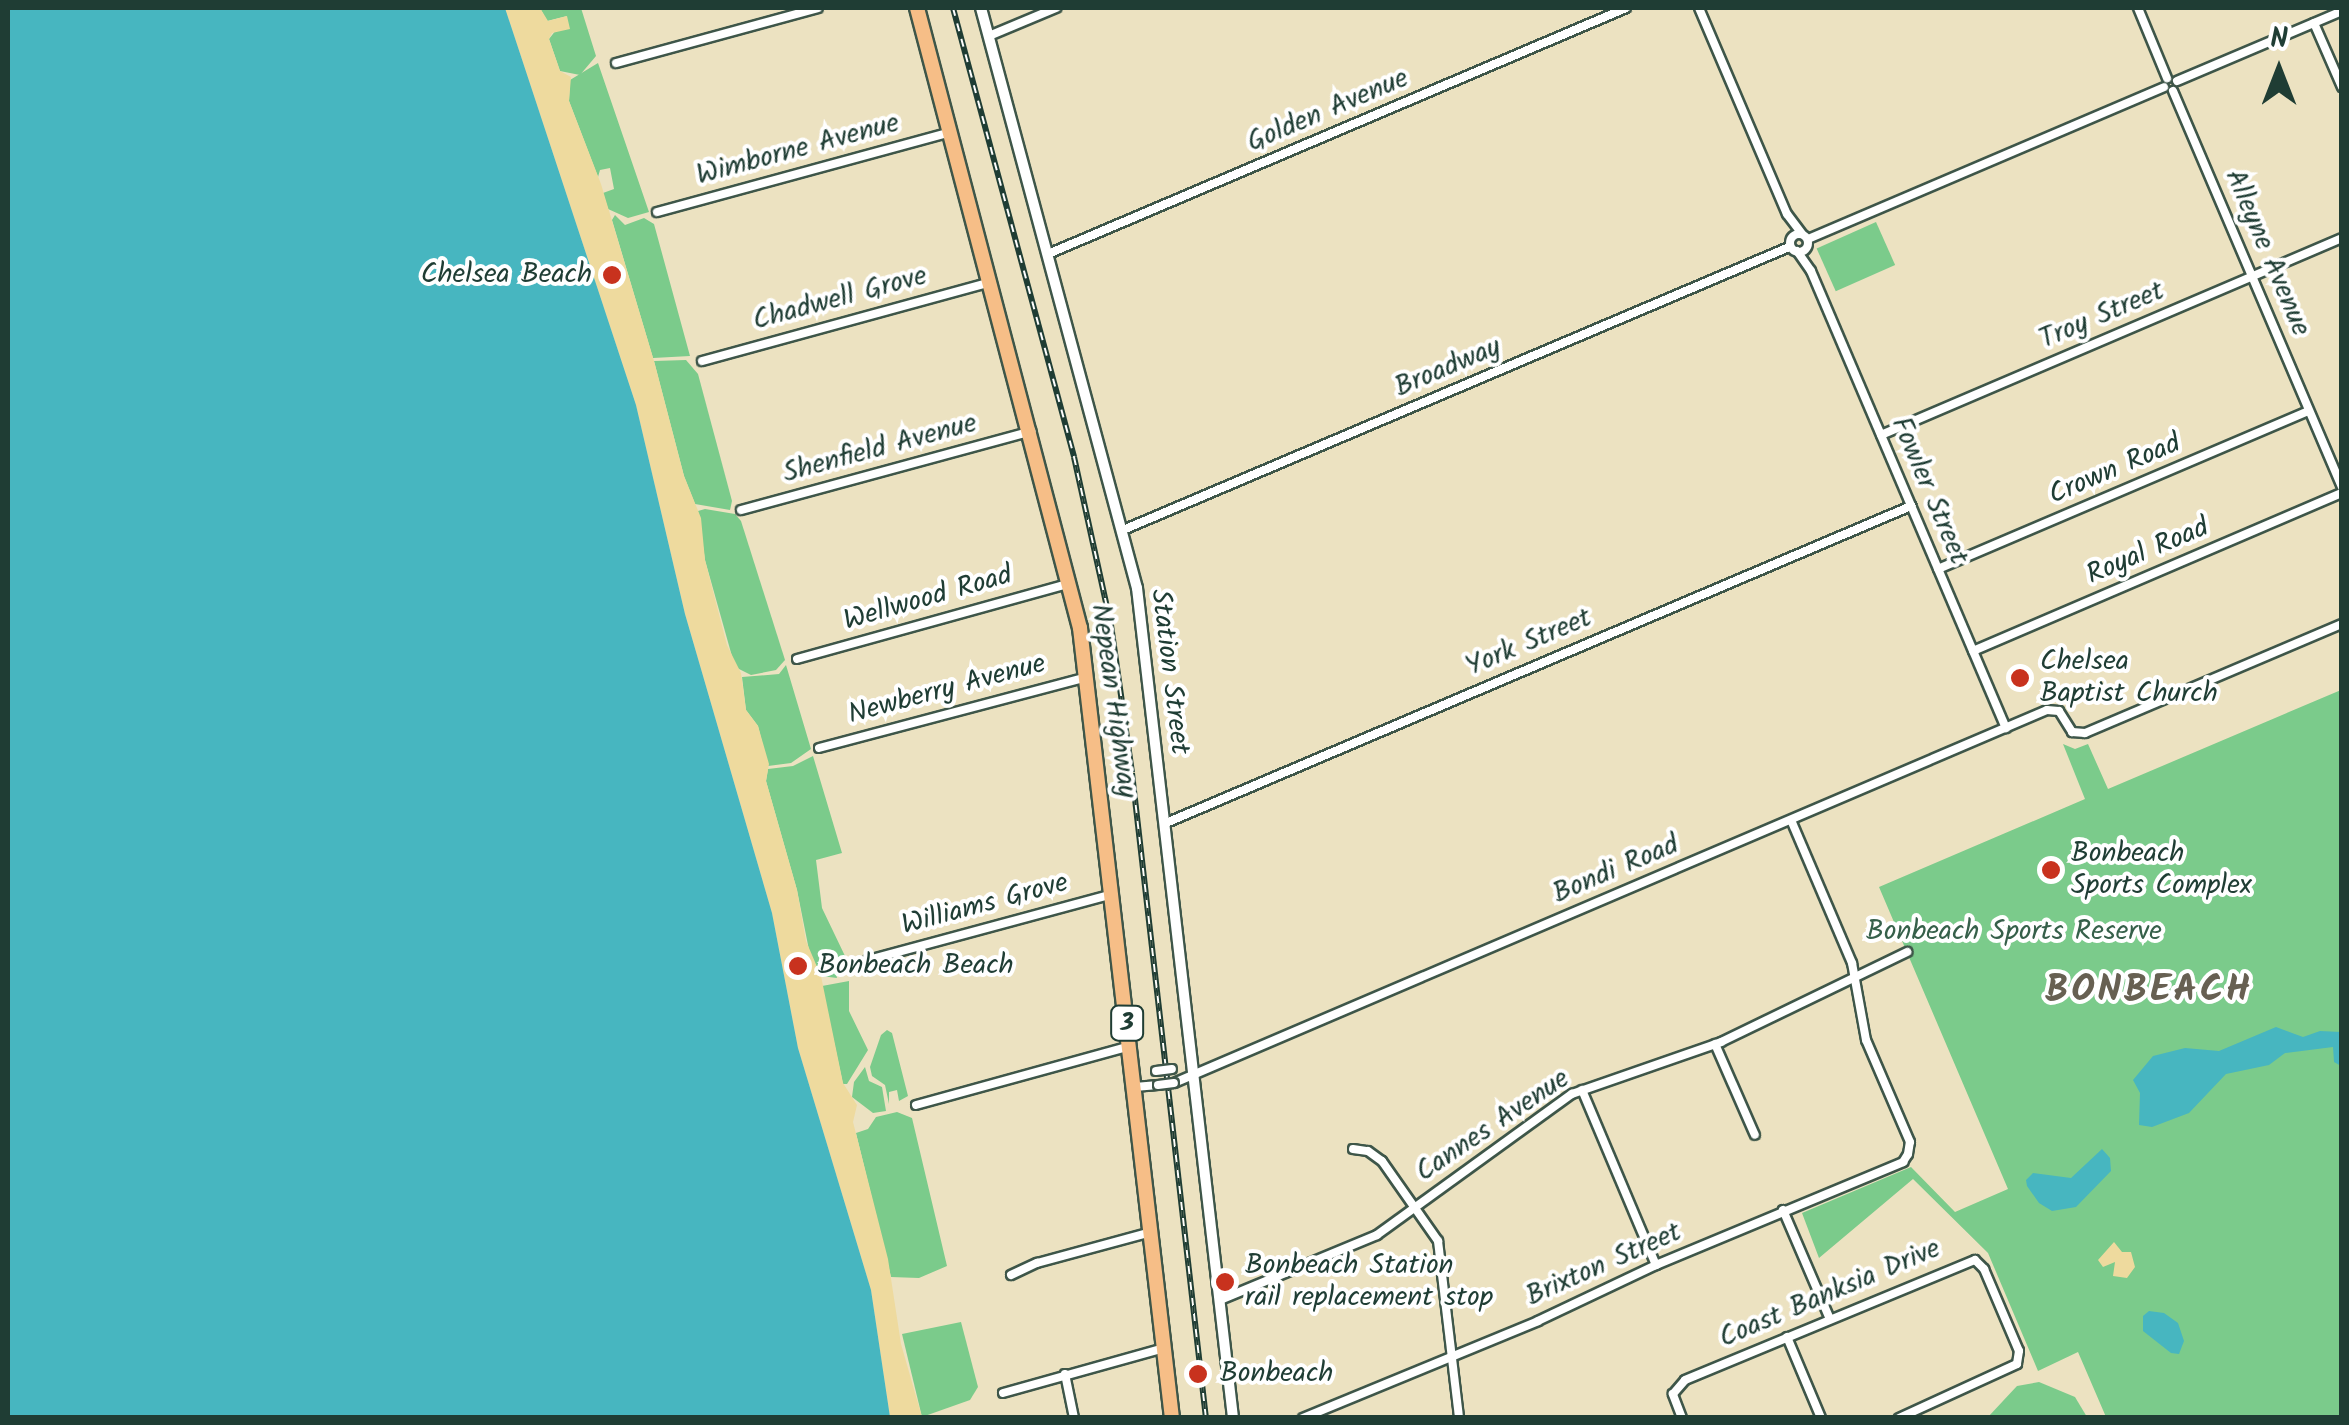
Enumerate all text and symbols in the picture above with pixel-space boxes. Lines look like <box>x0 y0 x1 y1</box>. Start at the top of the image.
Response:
text: N <box>2270 17 2288 62</box>
north arrow <box>2229 20 2329 120</box>
street label: Golden Avenue <box>1242 62 1414 160</box>
street label: Wimborne Avenue <box>693 107 903 193</box>
street label: Alleyne Avenue <box>2217 165 2317 341</box>
place label: Chelsea Beach <box>421 258 592 292</box>
street label: Chadwell Grove <box>749 260 931 338</box>
marker: Chelsea Beach <box>601 264 623 286</box>
street label: Troy Street <box>2035 275 2169 357</box>
street label: Broadway <box>1390 331 1506 405</box>
street label: Shenfield Avenue <box>779 407 981 491</box>
street label: Fowler Street <box>1883 412 1975 570</box>
street label: Crown Road <box>2044 427 2186 513</box>
street label: Royal Road <box>2082 511 2214 593</box>
street label: Wellwood Road <box>840 559 1016 639</box>
street label: Station Street <box>1142 587 1196 757</box>
street label: York Street <box>1461 601 1597 685</box>
street label: Nepean Highway <box>1083 602 1143 800</box>
place label: Chelsea Baptist Church <box>2040 645 2218 711</box>
street label: Newberry Avenue <box>845 647 1049 733</box>
marker: Chelsea Baptist Church <box>2009 667 2031 689</box>
street label: Bondi Road <box>1548 828 1684 912</box>
place label: Bonbeach Sports Complex <box>2071 837 2252 903</box>
marker: Bonbeach Sports Complex <box>2040 859 2062 881</box>
street label: Williams Grove <box>898 867 1072 943</box>
park label: Bonbeach Sports Reserve <box>1866 915 2162 949</box>
place label: Bonbeach Beach <box>818 949 1014 983</box>
marker: Bonbeach Beach <box>787 955 809 977</box>
district label: BONBEACH <box>2045 969 2253 1015</box>
road number: 3 <box>1110 1003 1144 1043</box>
street label: Cannes Avenue <box>1410 1062 1576 1190</box>
street label: Brixton Street <box>1521 1216 1687 1314</box>
street label: Coast Banksia Drive <box>1714 1232 1946 1356</box>
place label: Bonbeach Station rail replacement stop <box>1245 1249 1493 1315</box>
marker: Bonbeach Station rail replacement stop <box>1214 1271 1236 1293</box>
place label: Bonbeach <box>1220 1357 1333 1391</box>
marker: Bonbeach <box>1185 1361 1211 1387</box>

